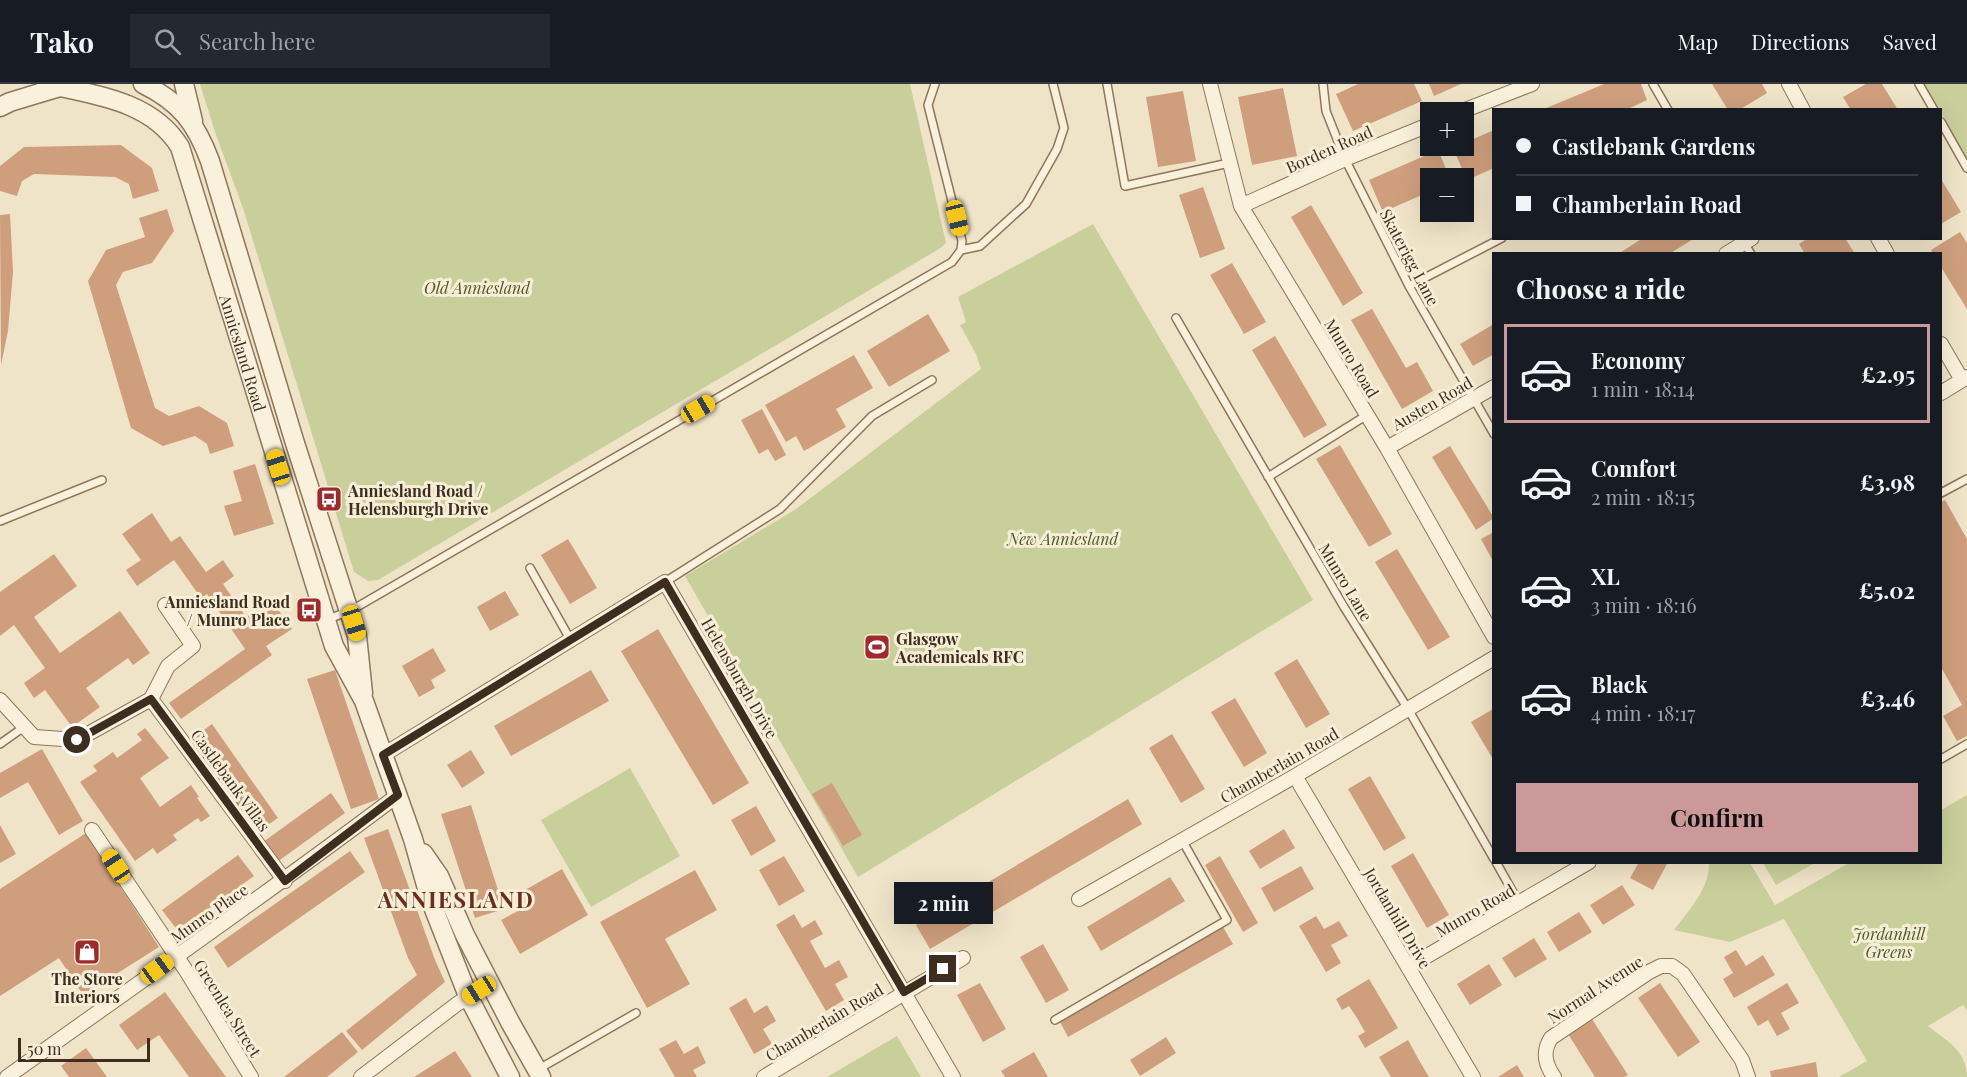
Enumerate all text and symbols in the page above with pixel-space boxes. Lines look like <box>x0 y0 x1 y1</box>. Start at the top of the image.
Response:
search box <box>130 14 550 68</box>
text: Tako <box>30 23 94 60</box>
icon: search <box>151 25 184 58</box>
text: Search here <box>199 26 315 56</box>
text: Map <box>1677 27 1718 55</box>
text: Directions <box>1751 27 1849 55</box>
text: Saved <box>1882 27 1937 55</box>
map controls <box>1420 102 1474 222</box>
button: + <box>1420 102 1474 156</box>
street label: Borden Road <box>1282 121 1376 177</box>
text: Castlebank Gardens <box>1552 131 1755 161</box>
button: − <box>1420 168 1474 222</box>
text: Chamberlain Road <box>1552 189 1742 219</box>
car <box>944 198 970 238</box>
street label: Skaterigg Lane <box>1376 205 1444 309</box>
text: Choose a ride <box>1516 270 1685 306</box>
park label: Old Anniesland <box>424 277 531 298</box>
street label: Anniesland Road <box>215 291 271 414</box>
street label: Munro Road <box>1320 315 1384 401</box>
text: Economy <box>1591 345 1685 375</box>
icon: car <box>1519 347 1573 401</box>
text: £2.95 <box>1861 359 1915 389</box>
street label: Austen Road <box>1387 371 1476 435</box>
text: 1 min · 18:14 <box>1591 375 1695 402</box>
car <box>678 392 718 426</box>
car <box>264 447 292 487</box>
text: Comfort <box>1591 453 1677 483</box>
icon: car <box>1519 455 1573 509</box>
text: £3.98 <box>1860 467 1915 497</box>
place label: Anniesland Road / Helensburgh Drive <box>347 480 488 519</box>
text: 2 min · 18:15 <box>1591 483 1695 510</box>
bus stop icon: Anniesland Road / Helensburgh Drive <box>314 484 344 514</box>
park label: New Anniesland <box>1006 528 1120 549</box>
street label: Munro Lane <box>1315 539 1377 625</box>
text: XL <box>1591 561 1620 591</box>
icon: car <box>1519 563 1573 617</box>
text: £5.02 <box>1859 575 1915 605</box>
place label: Anniesland Road / Munro Place <box>164 591 290 630</box>
text: 3 min · 18:16 <box>1591 591 1697 618</box>
bus stop icon: Anniesland Road / Munro Place <box>294 595 324 625</box>
car <box>340 603 368 643</box>
street label: Helensburgh Drive <box>697 614 783 742</box>
place label: Glasgow Academicals RFC <box>895 628 1024 667</box>
sports icon: Glasgow Academicals RFC <box>862 632 892 662</box>
text: Black <box>1591 669 1648 699</box>
icon: car <box>1519 671 1573 725</box>
text: £3.46 <box>1860 683 1915 713</box>
text: 4 min · 18:17 <box>1591 699 1695 726</box>
street label: Chamberlain Road <box>1216 722 1342 808</box>
street label: Castlebank Villas <box>187 725 275 835</box>
route start <box>63 726 90 753</box>
button: Confirm <box>1516 783 1918 852</box>
car <box>99 846 133 886</box>
street label: Jordanhill Drive <box>1359 863 1436 972</box>
street label: Munro Place <box>166 879 252 947</box>
street label: Munro Road <box>1431 879 1519 941</box>
callout: 2 min <box>894 882 992 924</box>
district label: ANNIESLAND <box>377 884 534 914</box>
text: 2 min <box>918 889 969 916</box>
park label: Jordanhill Greens <box>1853 923 1926 962</box>
shop icon: The Store Interiors <box>72 937 102 967</box>
street label: Normal Avenue <box>1543 950 1647 1028</box>
car <box>137 951 177 987</box>
street label: Greenlea Street <box>190 955 266 1061</box>
route end <box>929 955 956 982</box>
place label: The Store Interiors <box>51 968 123 1007</box>
car <box>459 973 499 1007</box>
street label: Chamberlain Road <box>761 979 887 1065</box>
scale bar <box>18 1035 150 1062</box>
text: 50 m <box>27 1038 61 1059</box>

